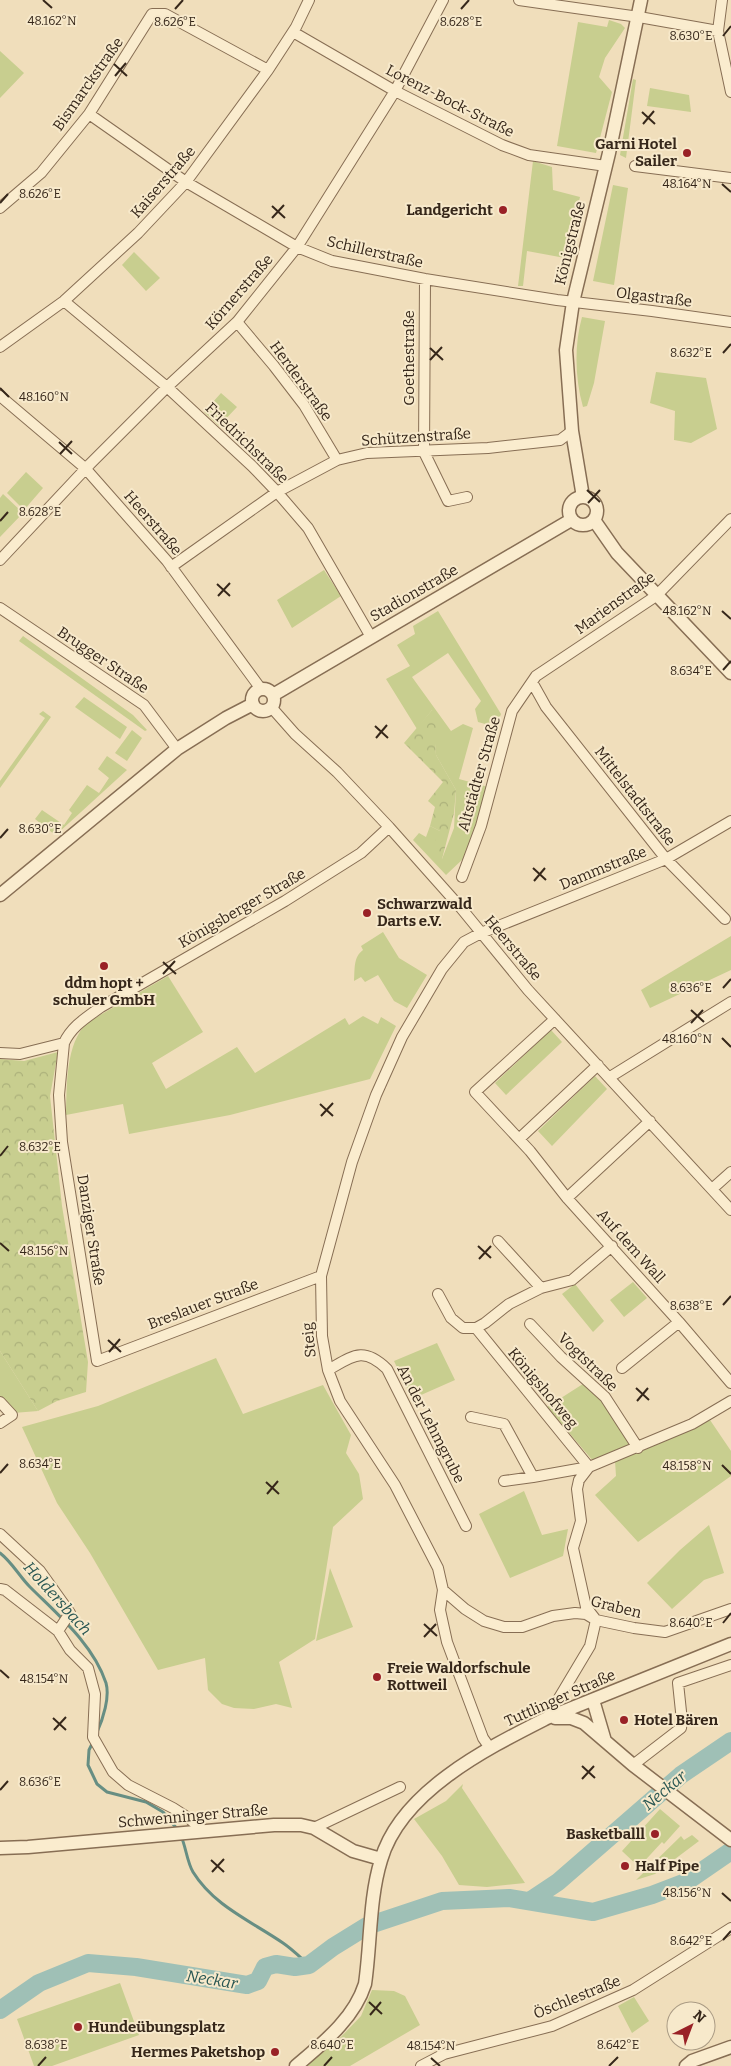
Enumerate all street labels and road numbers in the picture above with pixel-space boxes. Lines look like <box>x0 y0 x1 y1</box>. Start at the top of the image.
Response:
street label: Bismarckstraße <box>49 34 127 134</box>
street label: Lorenz-Bock-Straße <box>383 61 517 141</box>
street label: Kaiserstraße <box>127 142 199 222</box>
street label: Königstraße <box>551 199 589 287</box>
street label: Schillerstraße <box>325 232 425 272</box>
street label: Körnerstraße <box>201 251 277 333</box>
street label: Olgastraße <box>615 283 693 311</box>
street label: Goethestraße <box>400 310 418 406</box>
street label: Herderstraße <box>266 337 336 425</box>
street label: Friedrichstraße <box>202 399 292 487</box>
street label: Schützenstraße <box>361 424 471 450</box>
street label: Heerstraße <box>120 487 186 559</box>
street label: Stadionstraße <box>367 561 461 625</box>
street label: Marienstraße <box>571 568 659 638</box>
street label: Brugger Straße <box>54 623 152 697</box>
street label: Altstädter Straße <box>454 714 504 834</box>
street label: Mittelstadtstraße <box>591 743 679 849</box>
street label: Dammstraße <box>557 842 649 894</box>
street label: Königsberger Straße <box>175 864 309 952</box>
street label: Heerstraße <box>481 912 545 984</box>
street label: Danziger Straße <box>73 1173 109 1287</box>
street label: Auf dem Wall <box>593 1205 669 1287</box>
street label: Breslauer Straße <box>145 1275 261 1333</box>
street label: Steig <box>298 1322 320 1358</box>
street label: Vogtstraße <box>554 1329 622 1395</box>
street label: Königshofweg <box>504 1344 582 1432</box>
street label: An der Lehmgrube <box>393 1362 469 1486</box>
street label: Graben <box>589 1592 644 1622</box>
street label: Tuttlinger Straße <box>502 1666 618 1730</box>
street label: Schwenninger Straße <box>117 1800 269 1832</box>
street label: Öschlestraße <box>531 1971 623 2023</box>

